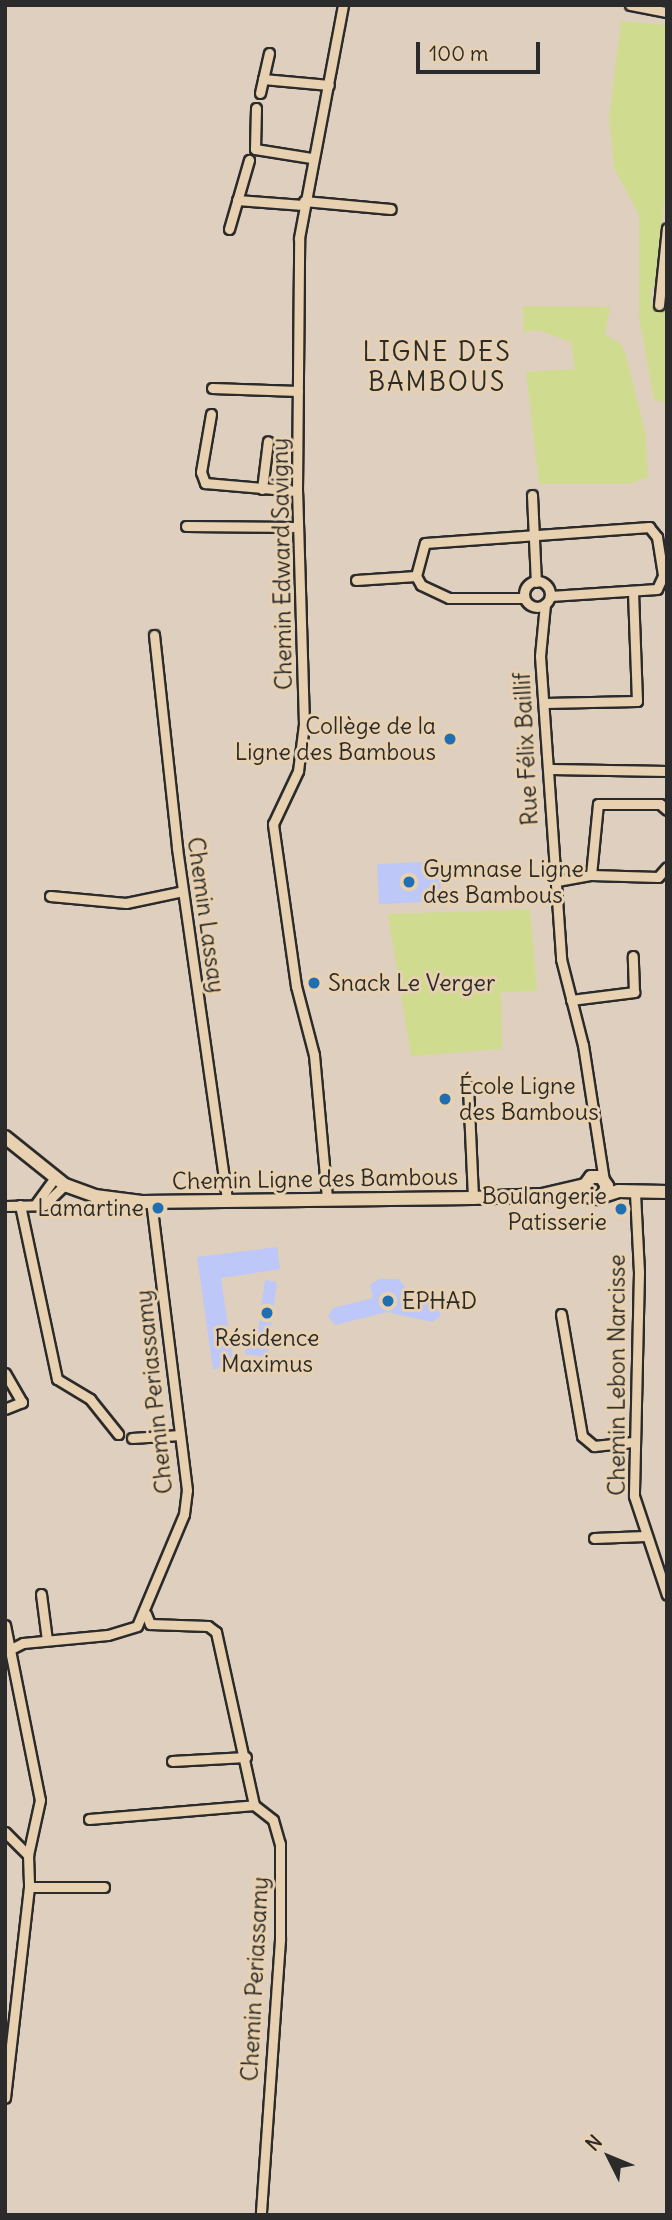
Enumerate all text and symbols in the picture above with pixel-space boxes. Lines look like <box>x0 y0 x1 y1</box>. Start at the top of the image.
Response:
scale bar <box>420 28 544 72</box>
text: 100 m <box>429 40 488 67</box>
district label: LIGNE DES BAMBOUS <box>364 336 510 398</box>
street label: Chemin Edward Savigny <box>266 438 298 690</box>
street label: Rue Félix Baillif <box>508 672 544 826</box>
place label: Collège de la Ligne des Bambous <box>235 712 436 766</box>
marker: Collège de la Ligne des Bambous <box>442 731 458 747</box>
street label: Chemin Lassay <box>181 835 231 995</box>
place label: Gymnase Ligne des Bambous <box>423 855 584 909</box>
marker: Gymnase Ligne des Bambous <box>401 874 417 890</box>
place label: Snack Le Verger <box>328 969 495 997</box>
marker: Snack Le Verger <box>306 975 322 991</box>
place label: École Ligne des Bambous <box>459 1072 599 1126</box>
marker: École Ligne des Bambous <box>437 1091 453 1107</box>
street label: Chemin Ligne des Bambous <box>172 1163 458 1195</box>
place label: Boulangerie Patisserie <box>482 1182 607 1236</box>
place label: Lamartine <box>37 1194 144 1222</box>
marker: Lamartine <box>150 1200 166 1216</box>
marker: Boulangerie Patisserie <box>613 1201 629 1217</box>
street label: Chemin Lebon Narcisse <box>603 1254 631 1496</box>
place label: EPHAD <box>402 1287 477 1315</box>
street label: Chemin Periassamy <box>130 1289 178 1495</box>
marker: EPHAD <box>380 1293 396 1309</box>
marker: Résidence Maximus <box>259 1305 275 1321</box>
place label: Résidence Maximus <box>215 1324 319 1378</box>
street label: Chemin Periassamy <box>236 1876 274 2082</box>
north arrow <box>574 2122 644 2192</box>
text: N <box>580 2130 607 2156</box>

